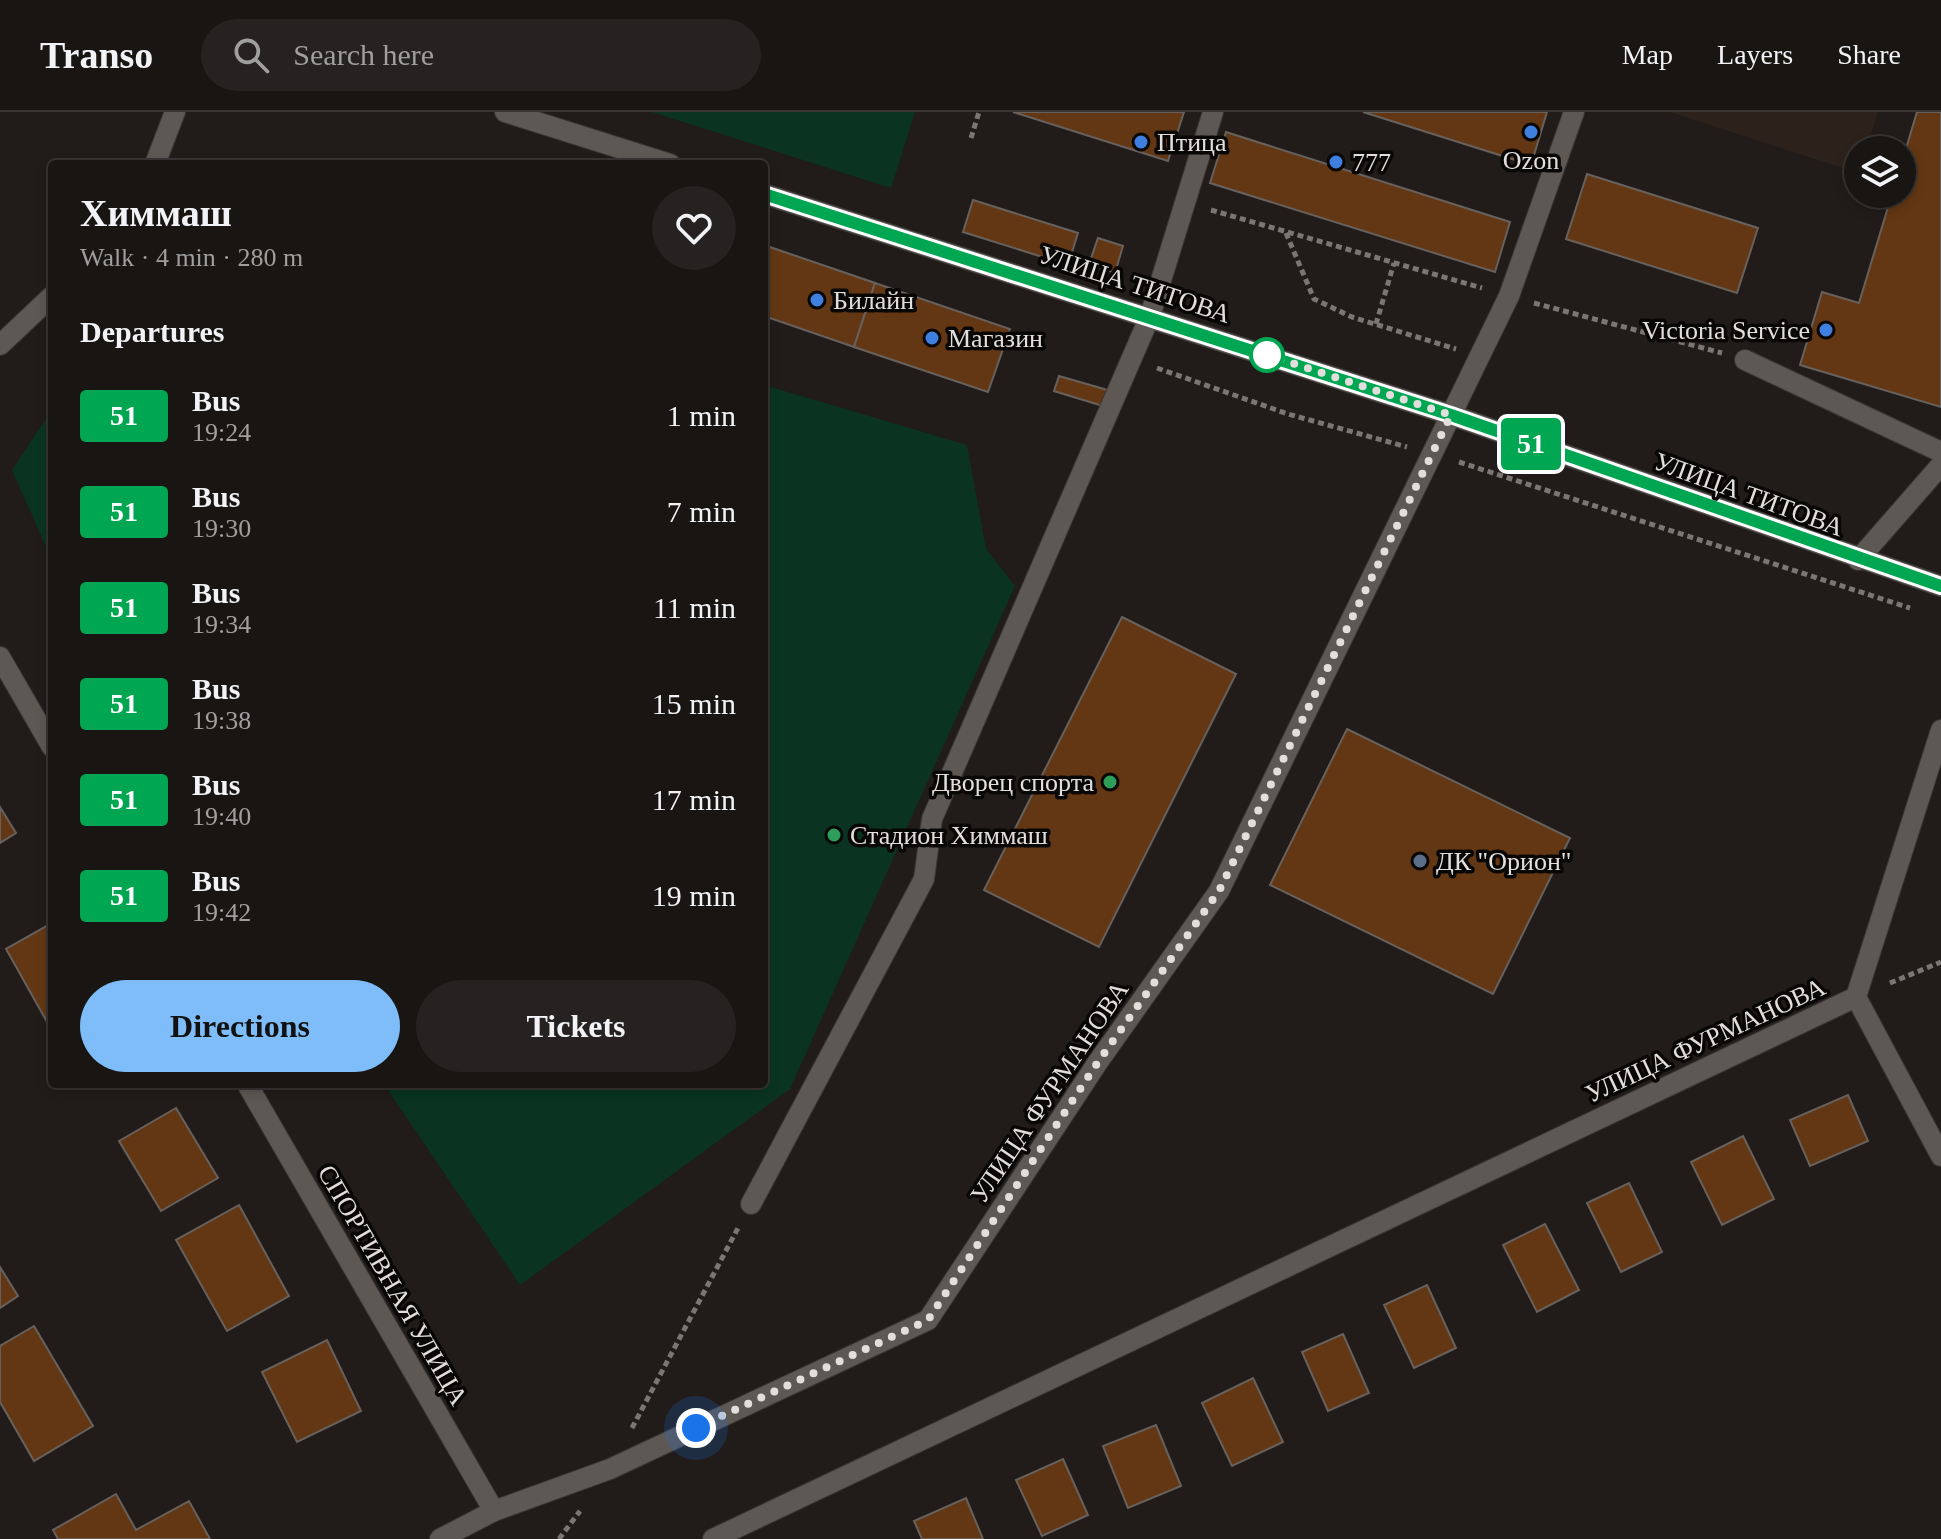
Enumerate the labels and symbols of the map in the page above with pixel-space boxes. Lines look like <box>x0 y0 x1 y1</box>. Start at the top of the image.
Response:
marker: Ozon <box>1522 123 1540 141</box>
place label: Птица <box>1157 128 1227 157</box>
marker: Птица <box>1132 133 1150 151</box>
place label: Ozon <box>1503 146 1559 175</box>
place label: 777 <box>1352 148 1391 177</box>
marker: 777 <box>1327 153 1345 171</box>
street label: УЛИЦА ТИТОВА <box>1036 240 1234 329</box>
place label: Билайн <box>833 286 914 315</box>
marker: Билайн <box>808 291 826 309</box>
place label: Victoria Service <box>1642 316 1810 345</box>
marker: Victoria Service <box>1817 321 1835 339</box>
place label: Магазин <box>948 324 1043 353</box>
marker: Магазин <box>923 329 941 347</box>
unlabelled marker <box>1250 338 1284 372</box>
line badge: 51 <box>1495 418 1567 470</box>
street label: УЛИЦА ТИТОВА <box>1650 447 1848 542</box>
place label: Дворец спорта <box>932 768 1094 797</box>
marker: Дворец спорта <box>1101 773 1119 791</box>
place label: Стадион Химмаш <box>850 821 1048 850</box>
marker: Стадион Химмаш <box>825 826 843 844</box>
place label: ДК "Орион" <box>1436 847 1571 876</box>
marker: ДК "Орион" <box>1411 852 1429 870</box>
street label: УЛИЦА ФУРМАНОВА <box>1581 972 1830 1109</box>
street label: УЛИЦА ФУРМАНОВА <box>964 976 1135 1209</box>
street label: СПОРТИВНАЯ УЛИЦА <box>312 1160 473 1411</box>
your location <box>676 1408 716 1448</box>

